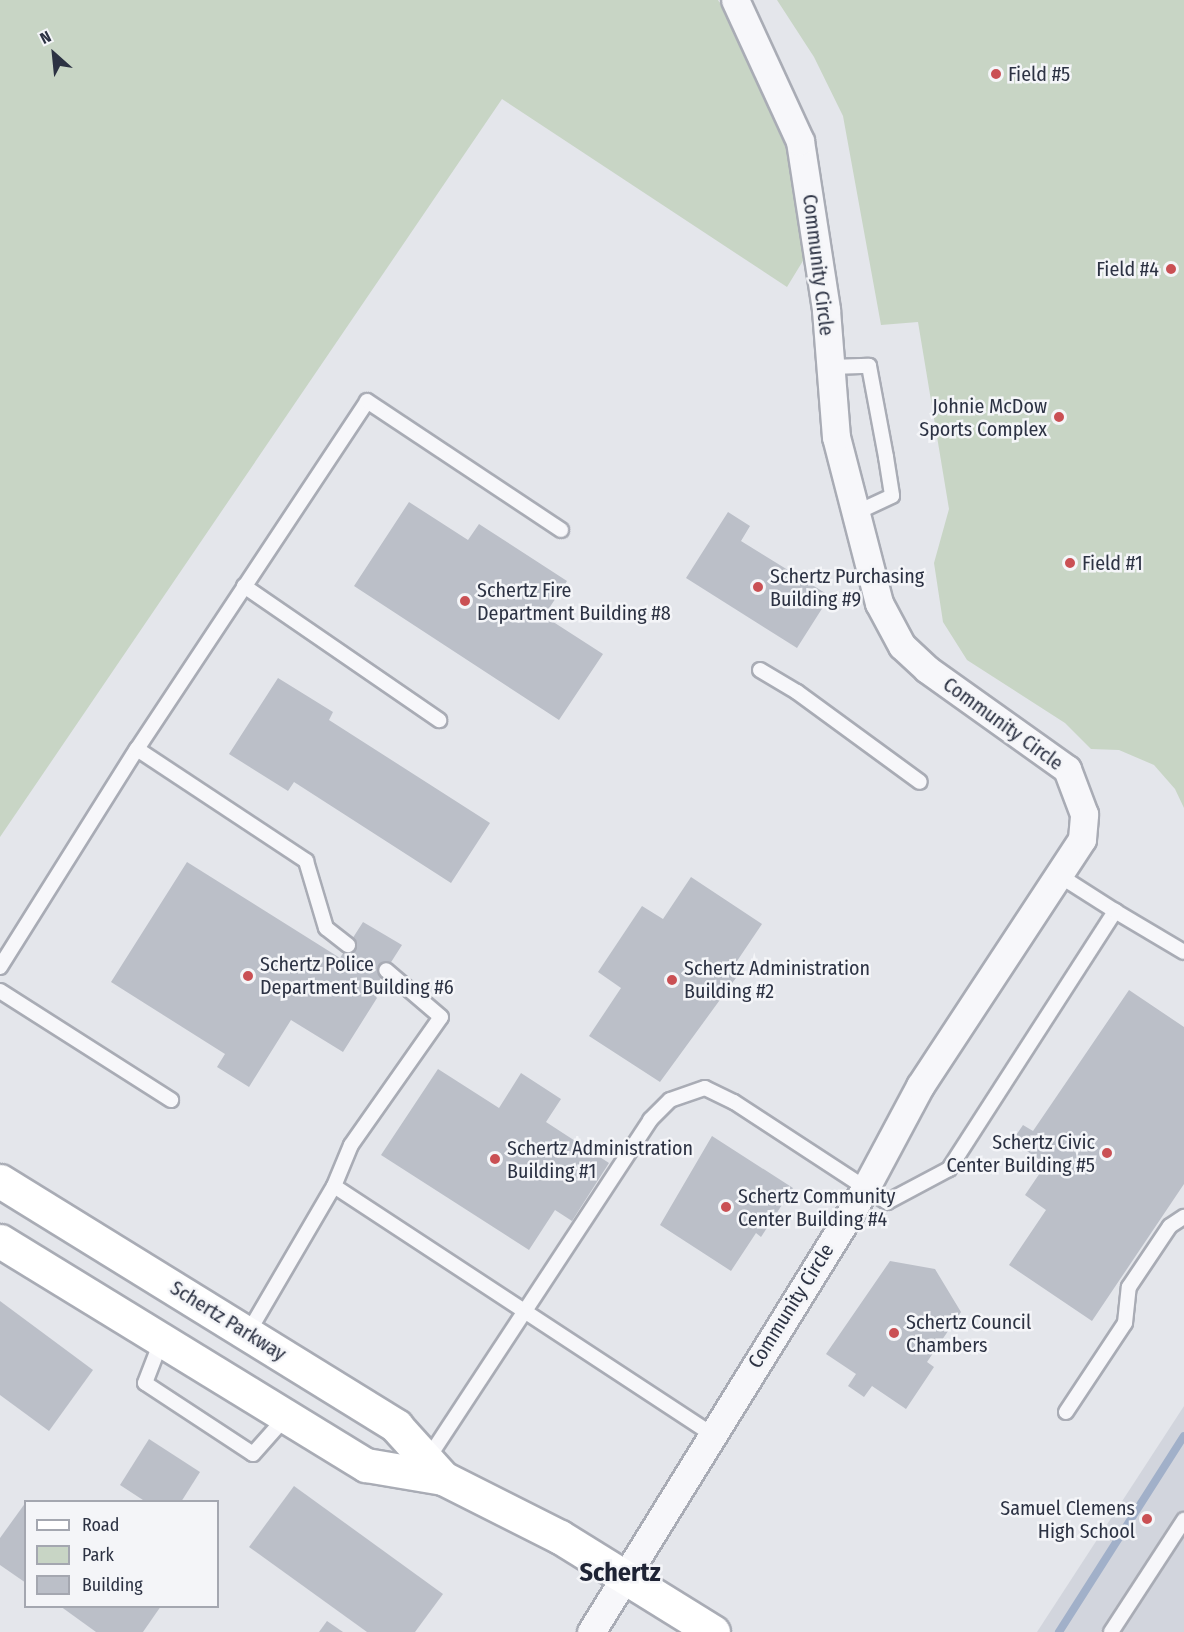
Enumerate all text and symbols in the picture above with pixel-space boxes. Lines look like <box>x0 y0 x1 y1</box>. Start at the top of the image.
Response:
north arrow <box>24 24 84 84</box>
text: N <box>37 27 54 48</box>
place label: Field #5 <box>1008 62 1070 86</box>
marker: Field #5 <box>989 67 1003 81</box>
street label: Community Circle <box>797 193 839 337</box>
place label: Field #4 <box>1096 257 1159 281</box>
marker: Field #4 <box>1164 262 1178 276</box>
place label: Johnie McDow Sports Complex <box>919 394 1047 441</box>
marker: Johnie McDow Sports Complex <box>1052 410 1066 424</box>
place label: Field #1 <box>1082 551 1143 575</box>
marker: Field #1 <box>1063 556 1077 570</box>
place label: Schertz Purchasing Building #9 <box>770 564 924 611</box>
place label: Schertz Fire Department Building #8 <box>477 578 671 625</box>
marker: Schertz Purchasing Building #9 <box>751 580 765 594</box>
marker: Schertz Fire Department Building #8 <box>458 594 472 608</box>
street label: Community Circle <box>938 672 1068 776</box>
place label: Schertz Police Department Building #6 <box>260 952 454 999</box>
place label: Schertz Administration Building #2 <box>684 957 870 1004</box>
marker: Schertz Police Department Building #6 <box>241 969 255 983</box>
marker: Schertz Administration Building #2 <box>665 973 679 987</box>
place label: Schertz Civic Center Building #5 <box>946 1130 1095 1177</box>
place label: Schertz Administration Building #1 <box>507 1136 693 1183</box>
marker: Schertz Civic Center Building #5 <box>1100 1146 1114 1160</box>
marker: Schertz Administration Building #1 <box>488 1152 502 1166</box>
place label: Schertz Community Center Building #4 <box>738 1184 895 1231</box>
marker: Schertz Community Center Building #4 <box>719 1200 733 1214</box>
street label: Community Circle <box>743 1239 839 1373</box>
street label: Schertz Parkway <box>166 1276 290 1366</box>
place label: Schertz Council Chambers <box>906 1310 1031 1357</box>
marker: Schertz Council Chambers <box>887 1326 901 1340</box>
place label: Samuel Clemens High School <box>1000 1496 1135 1543</box>
legend <box>24 1500 219 1608</box>
marker: Samuel Clemens High School <box>1140 1512 1154 1526</box>
text: Road <box>82 1514 119 1536</box>
text: Park <box>82 1544 114 1566</box>
district label: Schertz <box>579 1557 661 1589</box>
text: Building <box>82 1574 143 1596</box>

